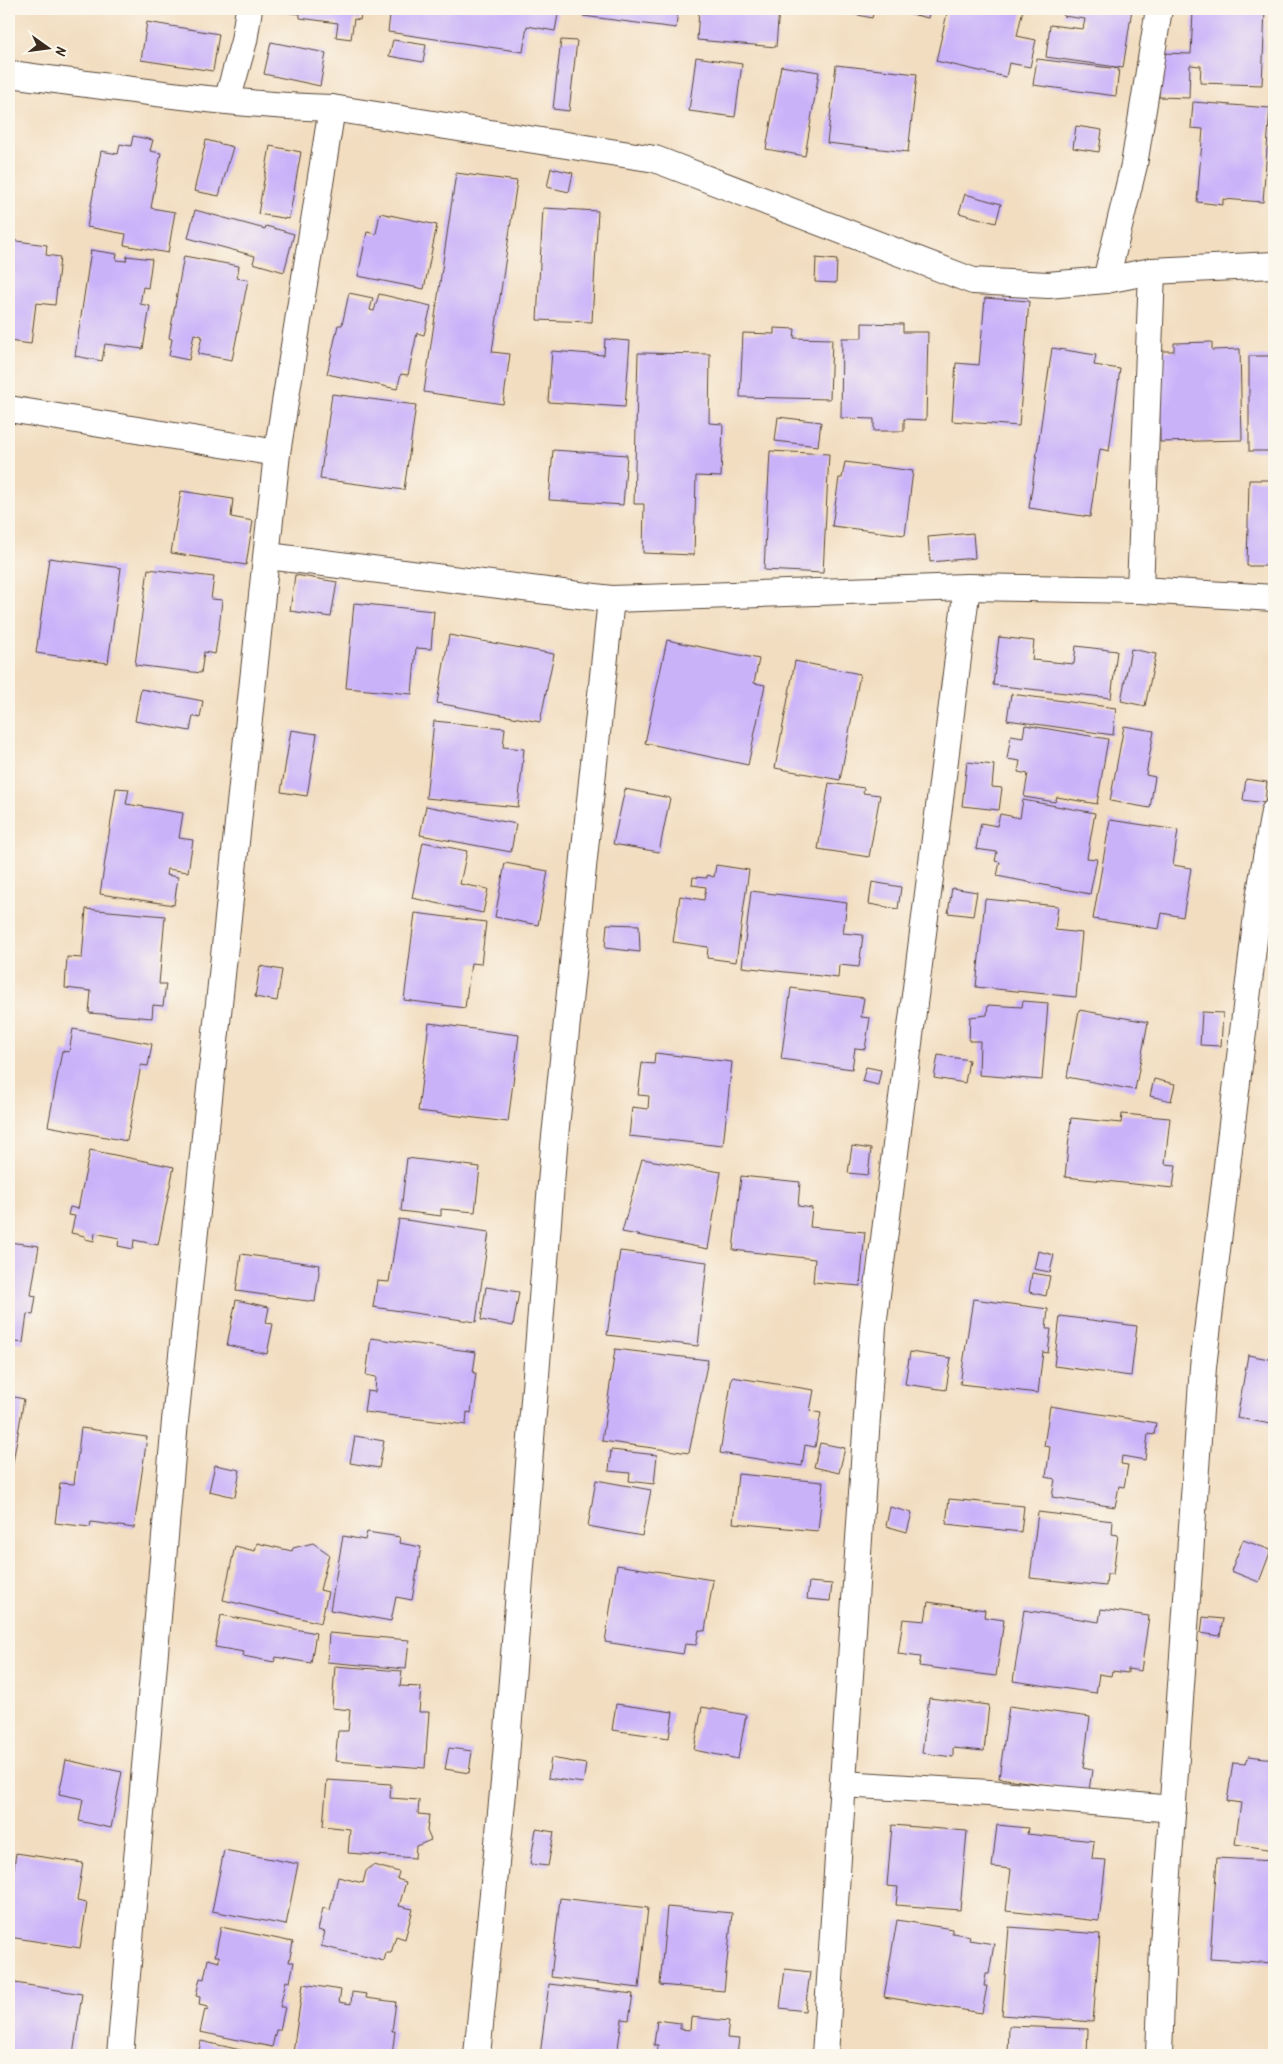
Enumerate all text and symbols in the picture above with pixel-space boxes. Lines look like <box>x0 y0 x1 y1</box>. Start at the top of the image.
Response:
north arrow <box>22 22 72 72</box>
text: N <box>48 44 71 58</box>

